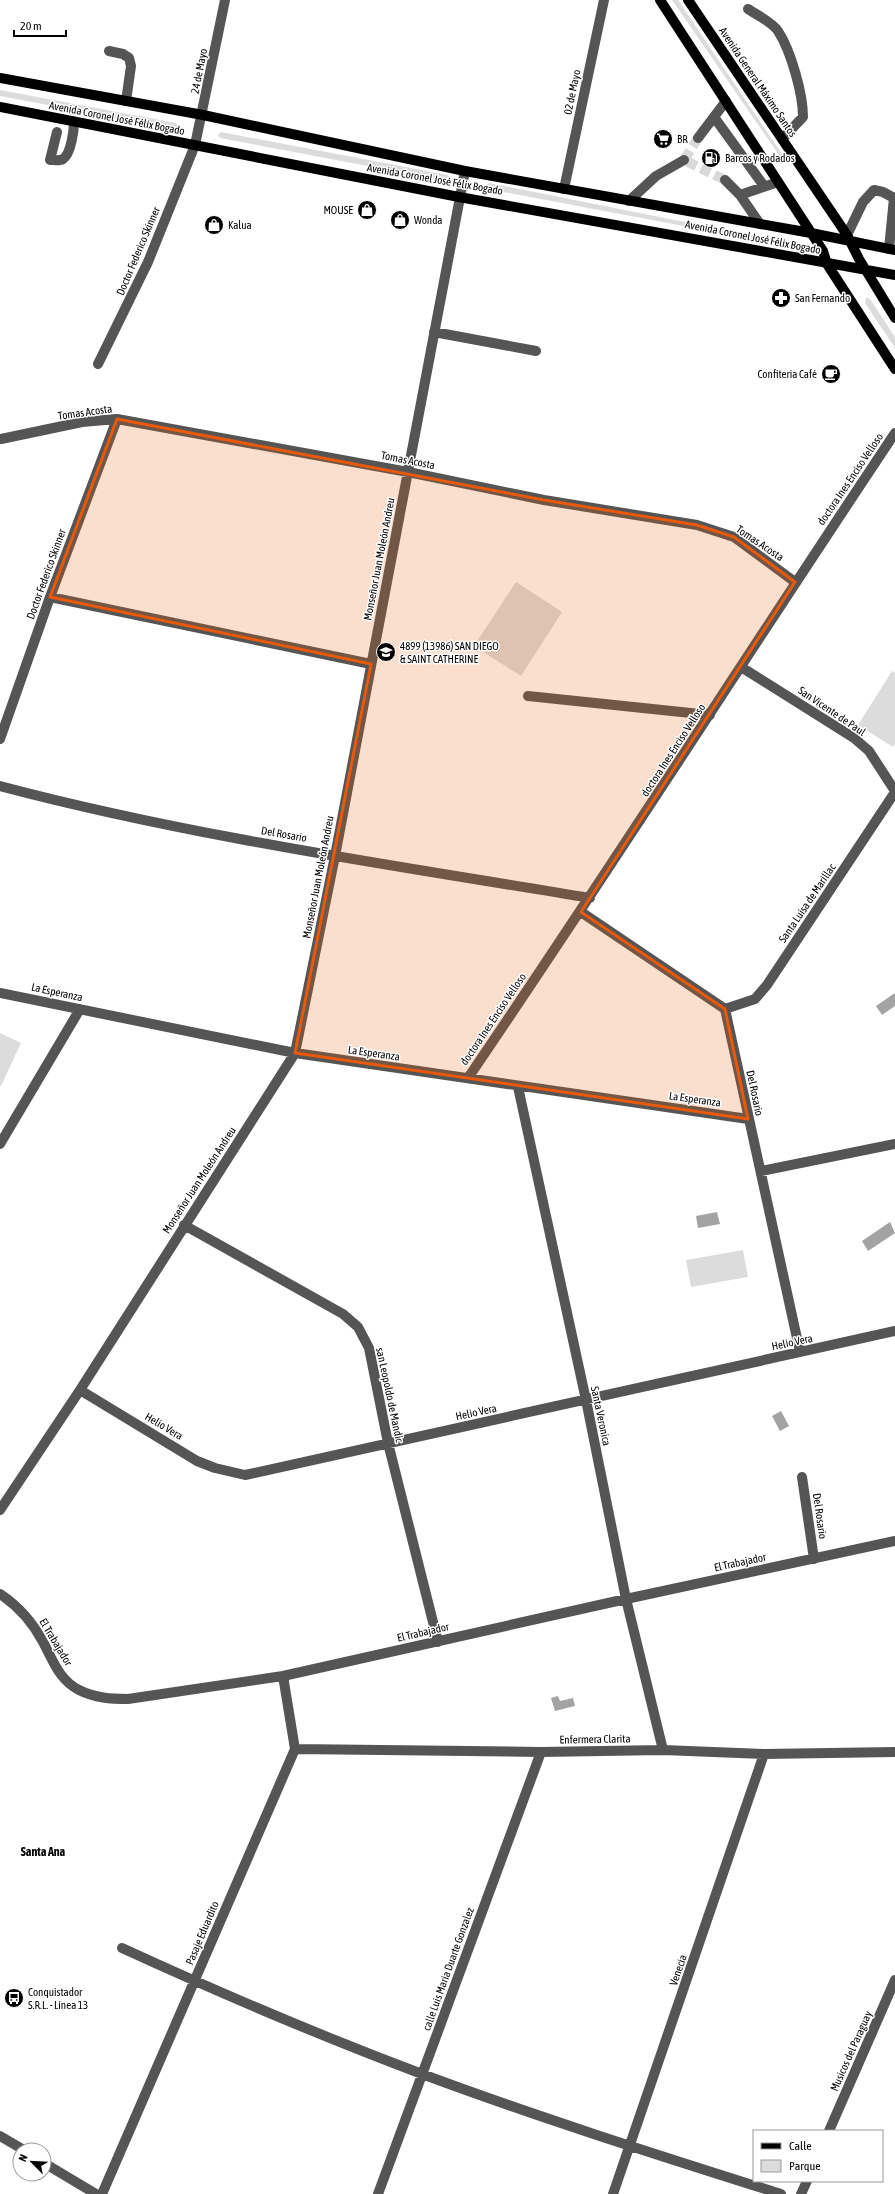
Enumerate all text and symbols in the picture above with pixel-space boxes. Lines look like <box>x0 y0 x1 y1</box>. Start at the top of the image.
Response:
scale bar <box>14 12 66 38</box>
text: 20 m <box>20 19 42 33</box>
street label: Avenida General Máximo Santos <box>717 25 799 139</box>
street label: 24 de Mayo <box>189 47 209 95</box>
street label: 02 de Mayo <box>561 68 583 116</box>
street label: Avenida Coronel José Félix Bogado <box>48 99 186 137</box>
supermarket icon: BR <box>652 128 674 150</box>
place label: BR <box>677 133 688 145</box>
fuel station icon: Barcos y Rodados <box>700 147 722 169</box>
place label: Barcos y Rodados <box>725 152 795 164</box>
street label: Avenida Coronel José Félix Bogado <box>366 161 504 197</box>
shop icon: MOUSE <box>356 199 378 221</box>
street label: Doctor Federico Skinner <box>114 204 162 297</box>
place label: MOUSE <box>323 204 353 216</box>
shop icon: Wonda <box>389 209 411 231</box>
shop icon: Kalua <box>203 214 225 236</box>
place label: Wonda <box>414 214 442 226</box>
street label: Avenida Coronel José Félix Bogado <box>684 218 822 256</box>
place label: Kalua <box>228 219 252 231</box>
pharmacy icon: San Fernando <box>770 287 792 309</box>
place label: San Fernando <box>795 292 850 304</box>
cafe icon: Confiteria Café <box>820 363 842 385</box>
place label: Confiteria Café <box>757 368 817 380</box>
street label: Tomas Acosta <box>57 402 113 422</box>
street label: doctora Ines Enciso Velloso <box>815 431 885 527</box>
street label: Tomas Acosta <box>380 449 436 471</box>
street label: Monseñor Juan Moleón Andreu <box>361 497 397 621</box>
street label: Tomas Acosta <box>734 523 786 563</box>
street label: Doctor Federico Skinner <box>24 527 68 621</box>
place label: 4899 (13986) SAN DIEGO & SAINT CATHERINE <box>400 640 499 665</box>
school or university icon: 4899 (13986) SAN DIEGO & SAINT CATHERINE <box>375 641 397 663</box>
street label: San Vicente de Paul <box>796 684 868 738</box>
street label: doctora Ines Enciso Velloso <box>639 701 707 799</box>
street label: Monseñor Juan Moleón Andreu <box>300 815 336 939</box>
street label: Del Rosario <box>260 824 308 844</box>
street label: Santa Luisa de Marillac <box>776 861 838 945</box>
street label: doctora Ines Enciso Velloso <box>458 971 528 1067</box>
street label: La Esperanza <box>30 981 84 1003</box>
street label: La Esperanza <box>347 1043 401 1063</box>
street label: Del Rosario <box>744 1069 766 1117</box>
street label: La Esperanza <box>668 1089 722 1109</box>
street label: Monseñor Juan Moleón Andreu <box>160 1124 238 1236</box>
street label: Helio Vera <box>770 1332 814 1352</box>
street label: san Leopoldo de Mandic <box>374 1346 406 1444</box>
street label: Santa Veronica <box>589 1385 613 1447</box>
street label: Helio Vera <box>454 1402 498 1422</box>
street label: Helio Vera <box>143 1410 185 1442</box>
street label: Del Rosario <box>811 1492 829 1540</box>
street label: El Trabajador <box>713 1550 768 1573</box>
street label: El Trabajador <box>37 1616 75 1668</box>
street label: El Trabajador <box>396 1620 451 1644</box>
street label: Enfermera Clarita <box>559 1732 631 1746</box>
district label: Santa Ana <box>21 1845 66 1859</box>
street label: Pasaje Eduardito <box>183 1899 221 1967</box>
street label: calle Luis Maria Duarte Gonzalez <box>420 1906 476 2032</box>
street label: Venecia <box>667 1953 689 1987</box>
place label: Conquistador S.R.L. - Línea 13 <box>28 1986 88 2011</box>
bus stop icon: Conquistador S.R.L. - Línea 13 <box>3 1987 25 2009</box>
street label: Musicos del Paraguay <box>828 2009 874 2093</box>
legend <box>753 2130 883 2182</box>
text: Calle <box>789 2139 812 2153</box>
north arrow <box>12 2142 52 2182</box>
text: N <box>16 2153 30 2163</box>
text: Parque <box>789 2159 821 2173</box>

